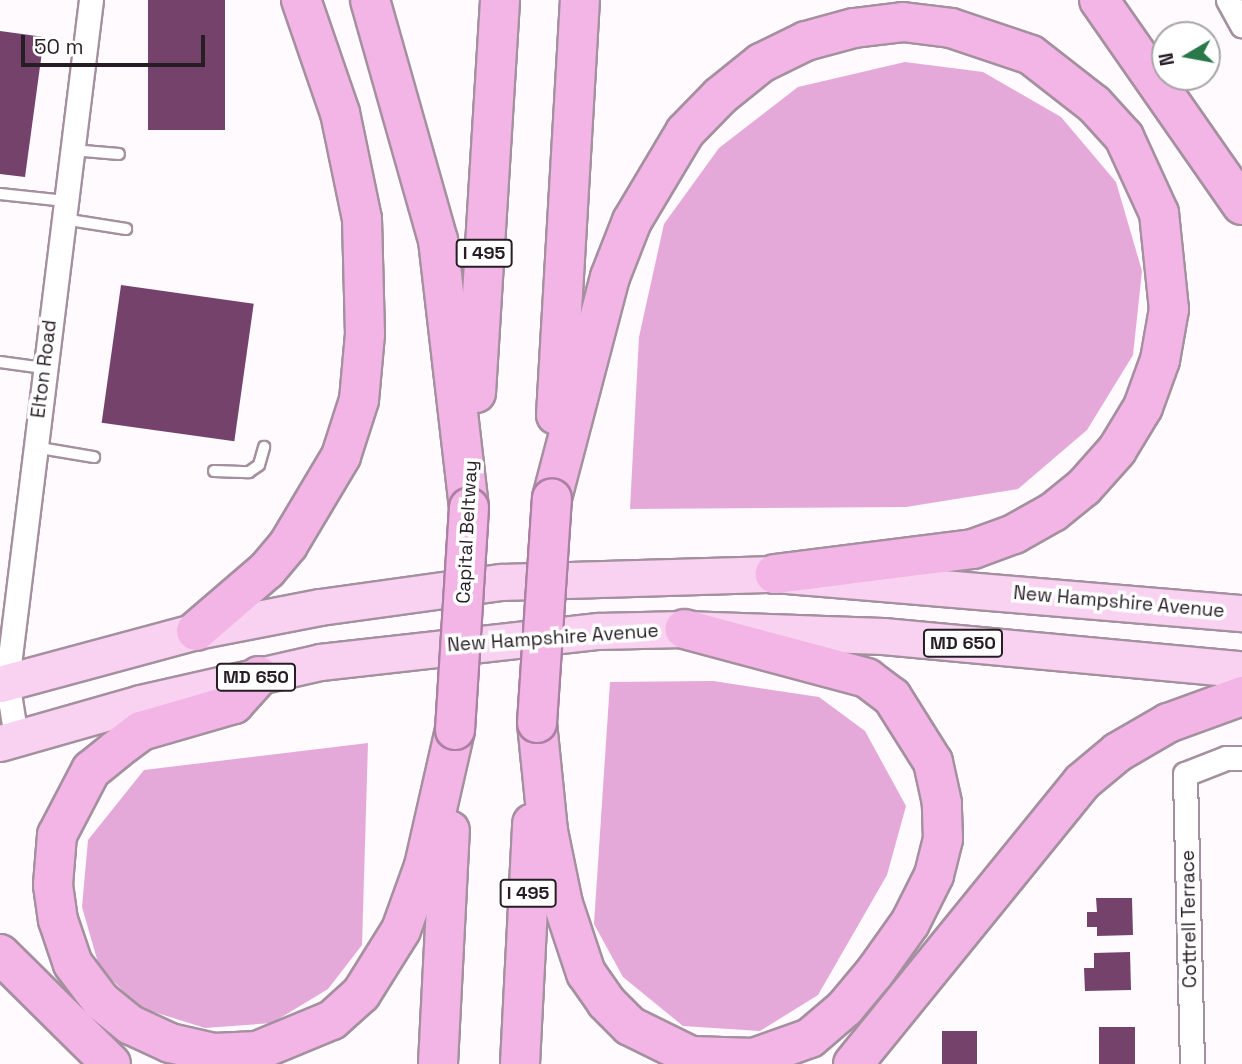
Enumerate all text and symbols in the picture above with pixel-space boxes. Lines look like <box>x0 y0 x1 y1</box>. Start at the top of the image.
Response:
scale bar <box>24 21 208 65</box>
north arrow <box>1151 21 1221 91</box>
text: 50 m <box>34 33 84 60</box>
text: N <box>1153 51 1180 68</box>
road number: I 495 <box>454 239 514 268</box>
street label: Elton Road <box>27 319 61 419</box>
street label: Capital Beltway <box>452 460 482 604</box>
street label: New Hampshire Avenue <box>1012 581 1226 623</box>
street label: New Hampshire Avenue <box>446 619 660 657</box>
road number: MD 650 <box>923 628 1003 658</box>
road number: MD 650 <box>216 662 296 692</box>
street label: Cottrell Terrace <box>1176 849 1202 989</box>
road number: I 495 <box>498 878 558 908</box>

